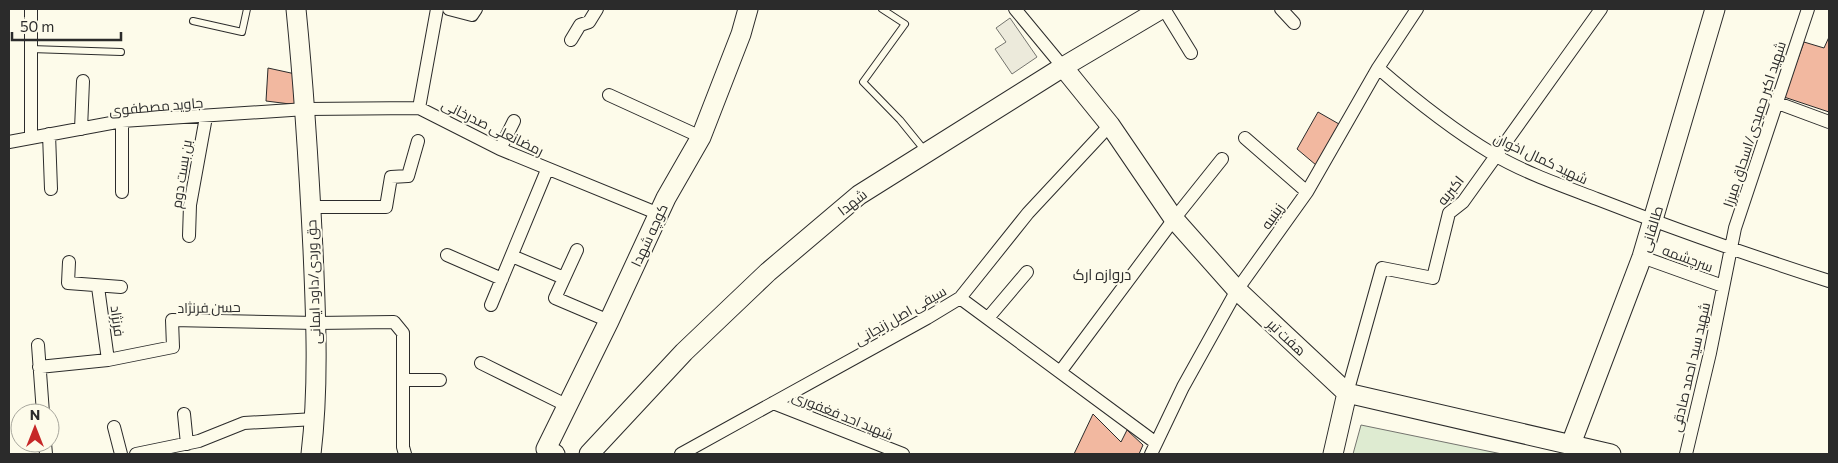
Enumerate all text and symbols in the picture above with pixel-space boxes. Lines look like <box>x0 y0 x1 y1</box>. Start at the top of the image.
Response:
scale bar <box>12 10 121 42</box>
text: 50 m <box>20 17 54 35</box>
street label: شهید اکبر حمیدی/اسحاق میرزا <box>1719 39 1790 210</box>
street label: جاوید مصطفوی <box>108 93 204 119</box>
street label: رمضانعلی صدرخانی <box>439 95 547 159</box>
street label: شهید کمال اخوان <box>1491 129 1591 188</box>
street label: بن بست دوم <box>167 138 197 210</box>
street label: اکبریه <box>1433 172 1467 208</box>
street label: شهدا <box>834 185 870 219</box>
street label: زینبیه <box>1257 200 1287 232</box>
street label: کوچه شهدا <box>627 201 673 270</box>
street label: طالقانی <box>1636 204 1666 254</box>
street label: حق وردی/داود ایمانی <box>302 219 325 345</box>
street label: سرچشمه <box>1660 241 1716 277</box>
district label: دروازه ارک <box>1073 265 1131 284</box>
street label: سیفی اصل زنجانی <box>851 282 949 348</box>
street label: حسن فرنژاد <box>177 298 241 316</box>
street label: شهید سید احمد صادقی <box>1667 300 1713 434</box>
street label: فرنژاد <box>107 304 129 338</box>
street label: هفت تیر <box>1264 314 1310 359</box>
street label: شهید احد فغفوری <box>790 387 896 443</box>
north arrow <box>10 403 60 453</box>
text: N <box>30 406 40 423</box>

